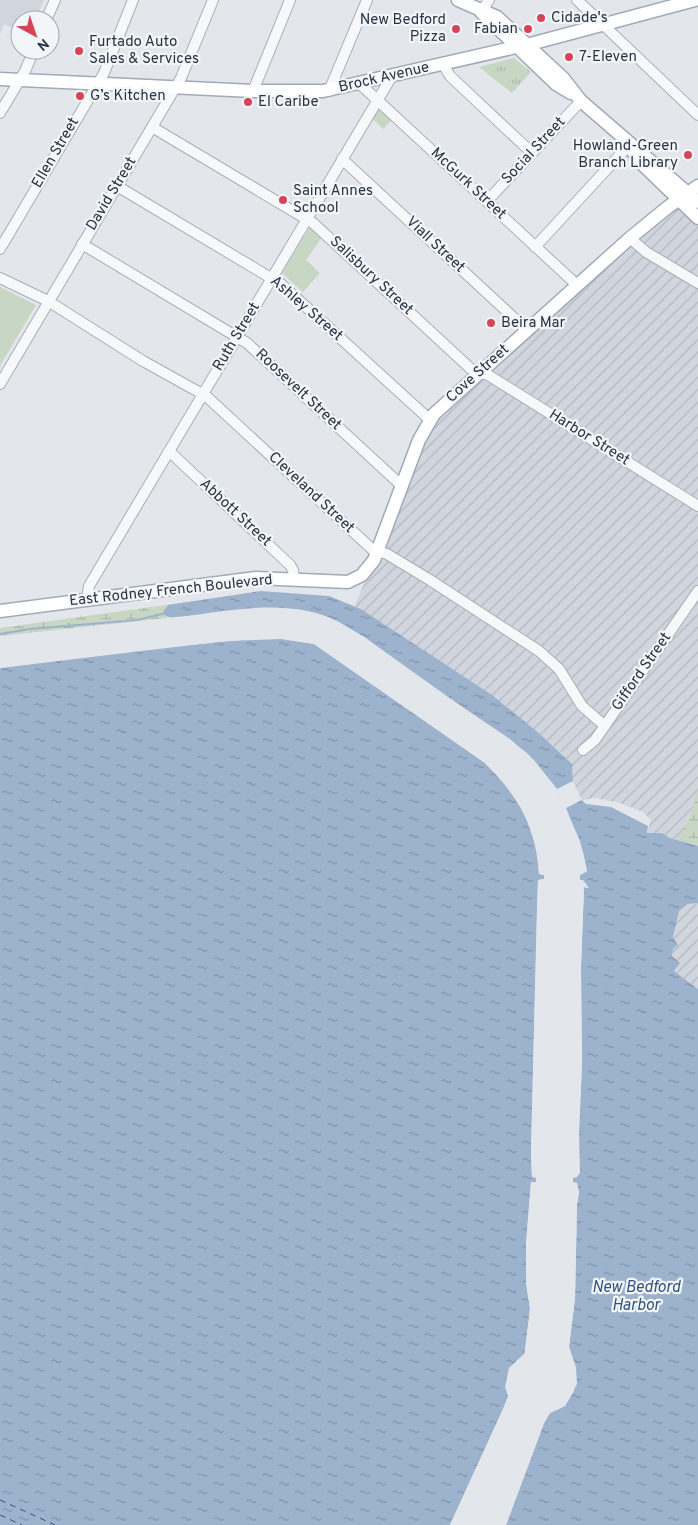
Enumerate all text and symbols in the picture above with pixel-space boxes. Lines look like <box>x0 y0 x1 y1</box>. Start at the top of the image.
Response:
place label: Cidade's <box>551 9 608 28</box>
north arrow <box>10 10 60 60</box>
place label: New Bedford Pizza <box>360 11 446 47</box>
marker: Cidade's <box>535 12 547 24</box>
place label: Fabian <box>474 20 518 39</box>
marker: New Bedford Pizza <box>450 23 462 35</box>
marker: Fabian <box>522 23 534 35</box>
place label: Furtado Auto Sales & Services <box>89 33 199 69</box>
text: N <box>33 34 52 54</box>
marker: Furtado Auto Sales & Services <box>73 45 85 57</box>
place label: 7-Eleven <box>579 48 637 67</box>
marker: 7-Eleven <box>563 51 575 63</box>
street label: Brock Avenue <box>337 58 431 98</box>
place label: G’s Kitchen <box>90 87 166 106</box>
marker: G’s Kitchen <box>74 90 86 102</box>
place label: El Caribe <box>258 93 319 112</box>
marker: El Caribe <box>242 96 254 108</box>
street label: Social Street <box>498 113 570 189</box>
street label: Ellen Street <box>28 114 84 192</box>
place label: Howland-Green Branch Library <box>573 137 678 173</box>
street label: McGurk Street <box>426 144 510 224</box>
marker: Howland-Green Branch Library <box>682 149 694 161</box>
street label: David Street <box>83 154 141 234</box>
place label: Saint Annes School <box>293 182 373 218</box>
marker: Saint Annes School <box>277 194 289 206</box>
street label: Viall Street <box>401 213 469 277</box>
street label: Salisbury Street <box>325 232 417 320</box>
street label: Ashley Street <box>266 272 346 346</box>
street label: Ruth Street <box>209 299 265 375</box>
place label: Beira Mar <box>501 314 565 333</box>
marker: Beira Mar <box>485 317 497 329</box>
street label: Cove Street <box>442 341 514 407</box>
street label: Roosevelt Street <box>251 345 345 435</box>
street label: Harbor Street <box>545 406 633 470</box>
street label: Cleveland Street <box>264 448 358 538</box>
street label: Abbott Street <box>195 475 275 551</box>
street label: East Rodney French Boulevard <box>68 571 274 611</box>
street label: Gifford Street <box>608 629 676 715</box>
water label: New Bedford Harbor <box>592 1278 681 1316</box>

